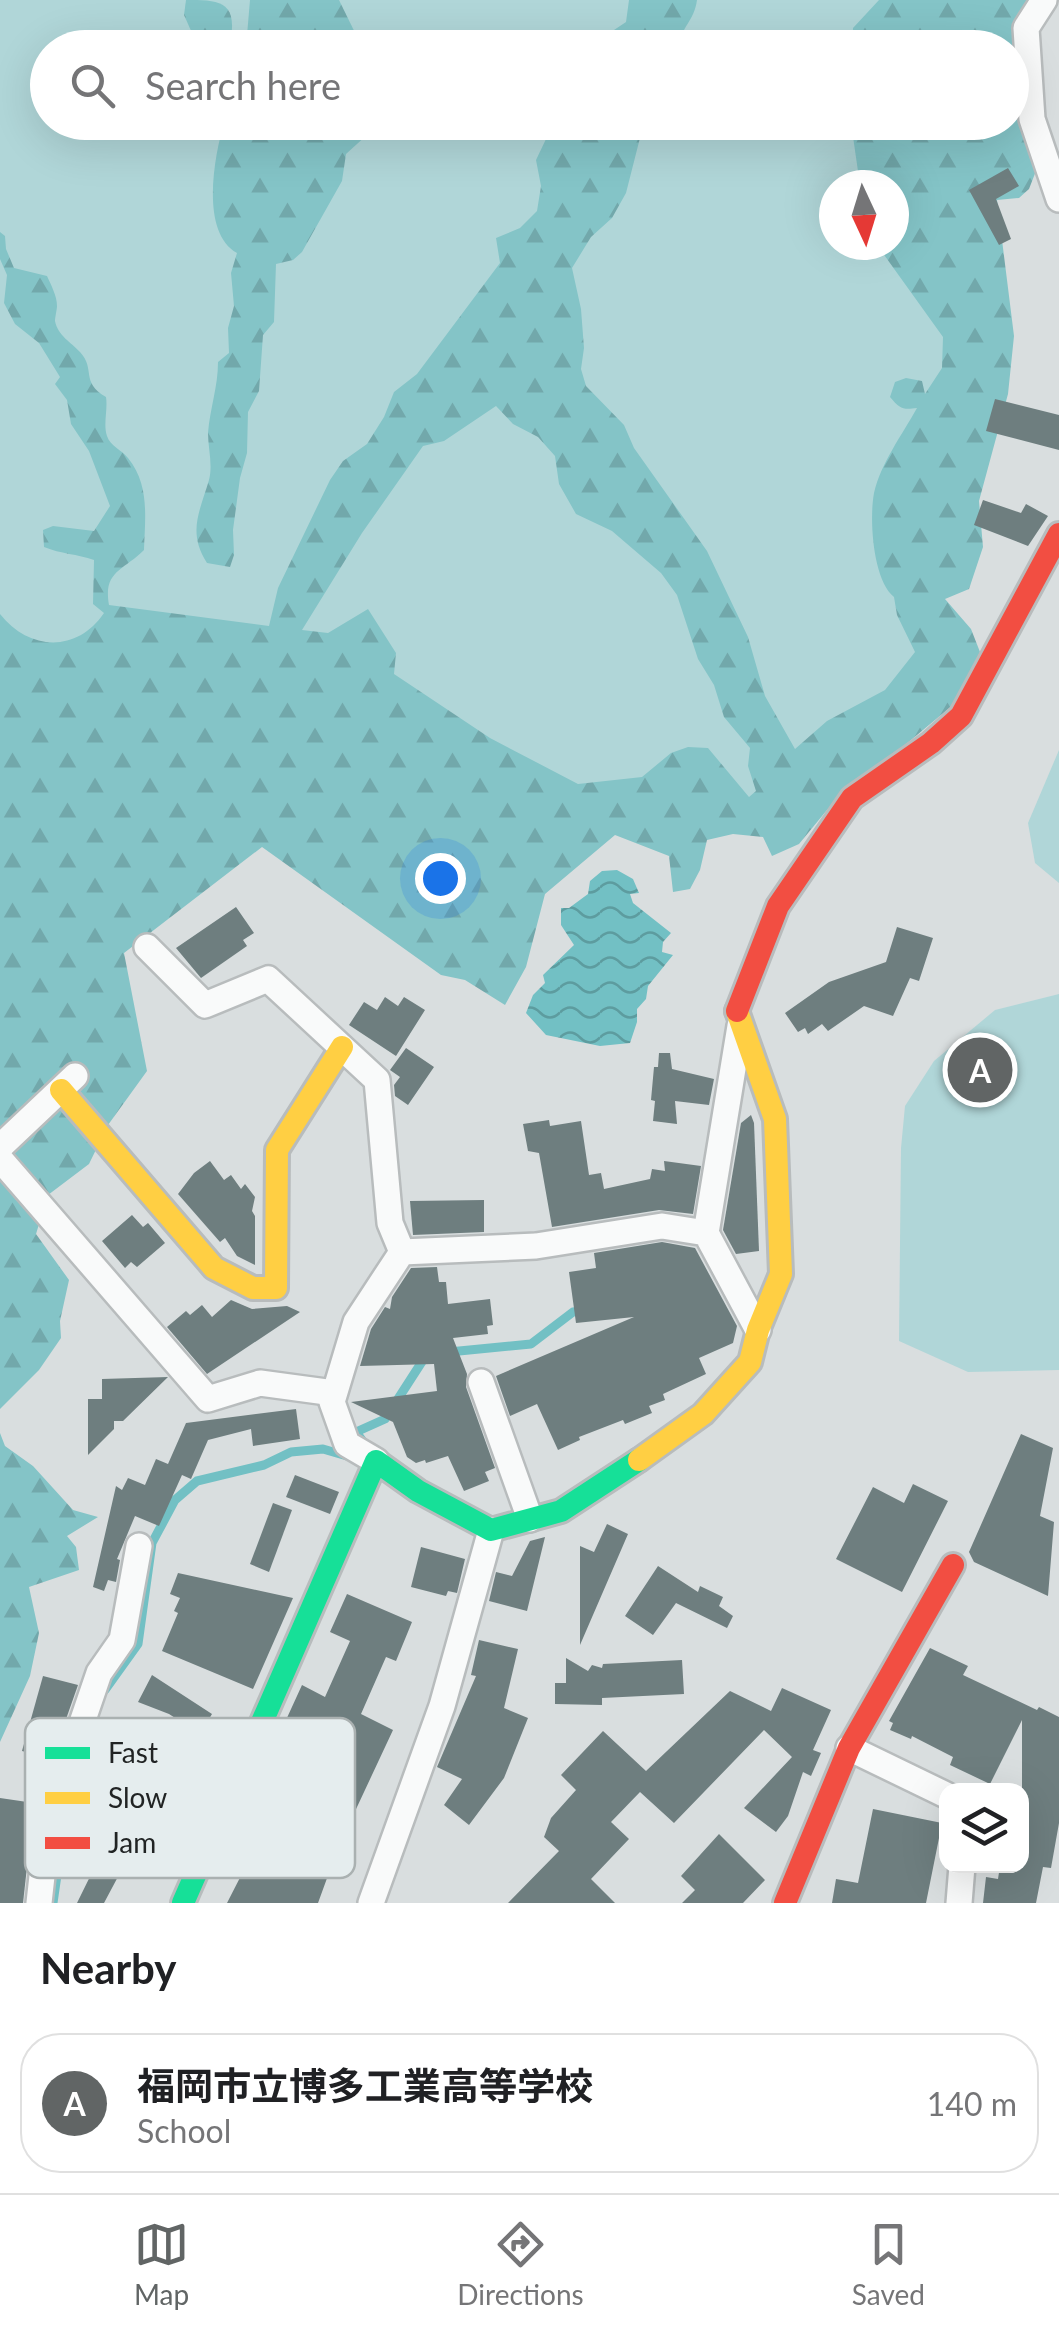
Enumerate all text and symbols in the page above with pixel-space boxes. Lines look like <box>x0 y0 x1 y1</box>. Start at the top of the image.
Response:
search box <box>30 30 1029 140</box>
icon: search <box>65 58 120 113</box>
text: Search here <box>145 62 341 108</box>
north arrow <box>819 170 909 260</box>
your location <box>415 853 466 904</box>
pin: A <box>948 1032 1012 1108</box>
legend <box>25 1718 355 1878</box>
text: Fast <box>108 1735 158 1769</box>
text: Slow <box>108 1780 167 1814</box>
map controls <box>939 1783 1029 1873</box>
button: layers <box>939 1783 1029 1873</box>
text: Jam <box>108 1825 156 1859</box>
text: Nearby <box>40 1943 177 1993</box>
text: 福岡市立博多工業高等学校 <box>137 2062 593 2108</box>
text: A <box>63 2084 86 2123</box>
text: 140 m <box>927 2084 1017 2123</box>
text: School <box>137 2111 231 2150</box>
tab: Map <box>134 2217 189 2311</box>
tab: Directions <box>457 2217 584 2311</box>
tab: Saved <box>852 2217 925 2311</box>

